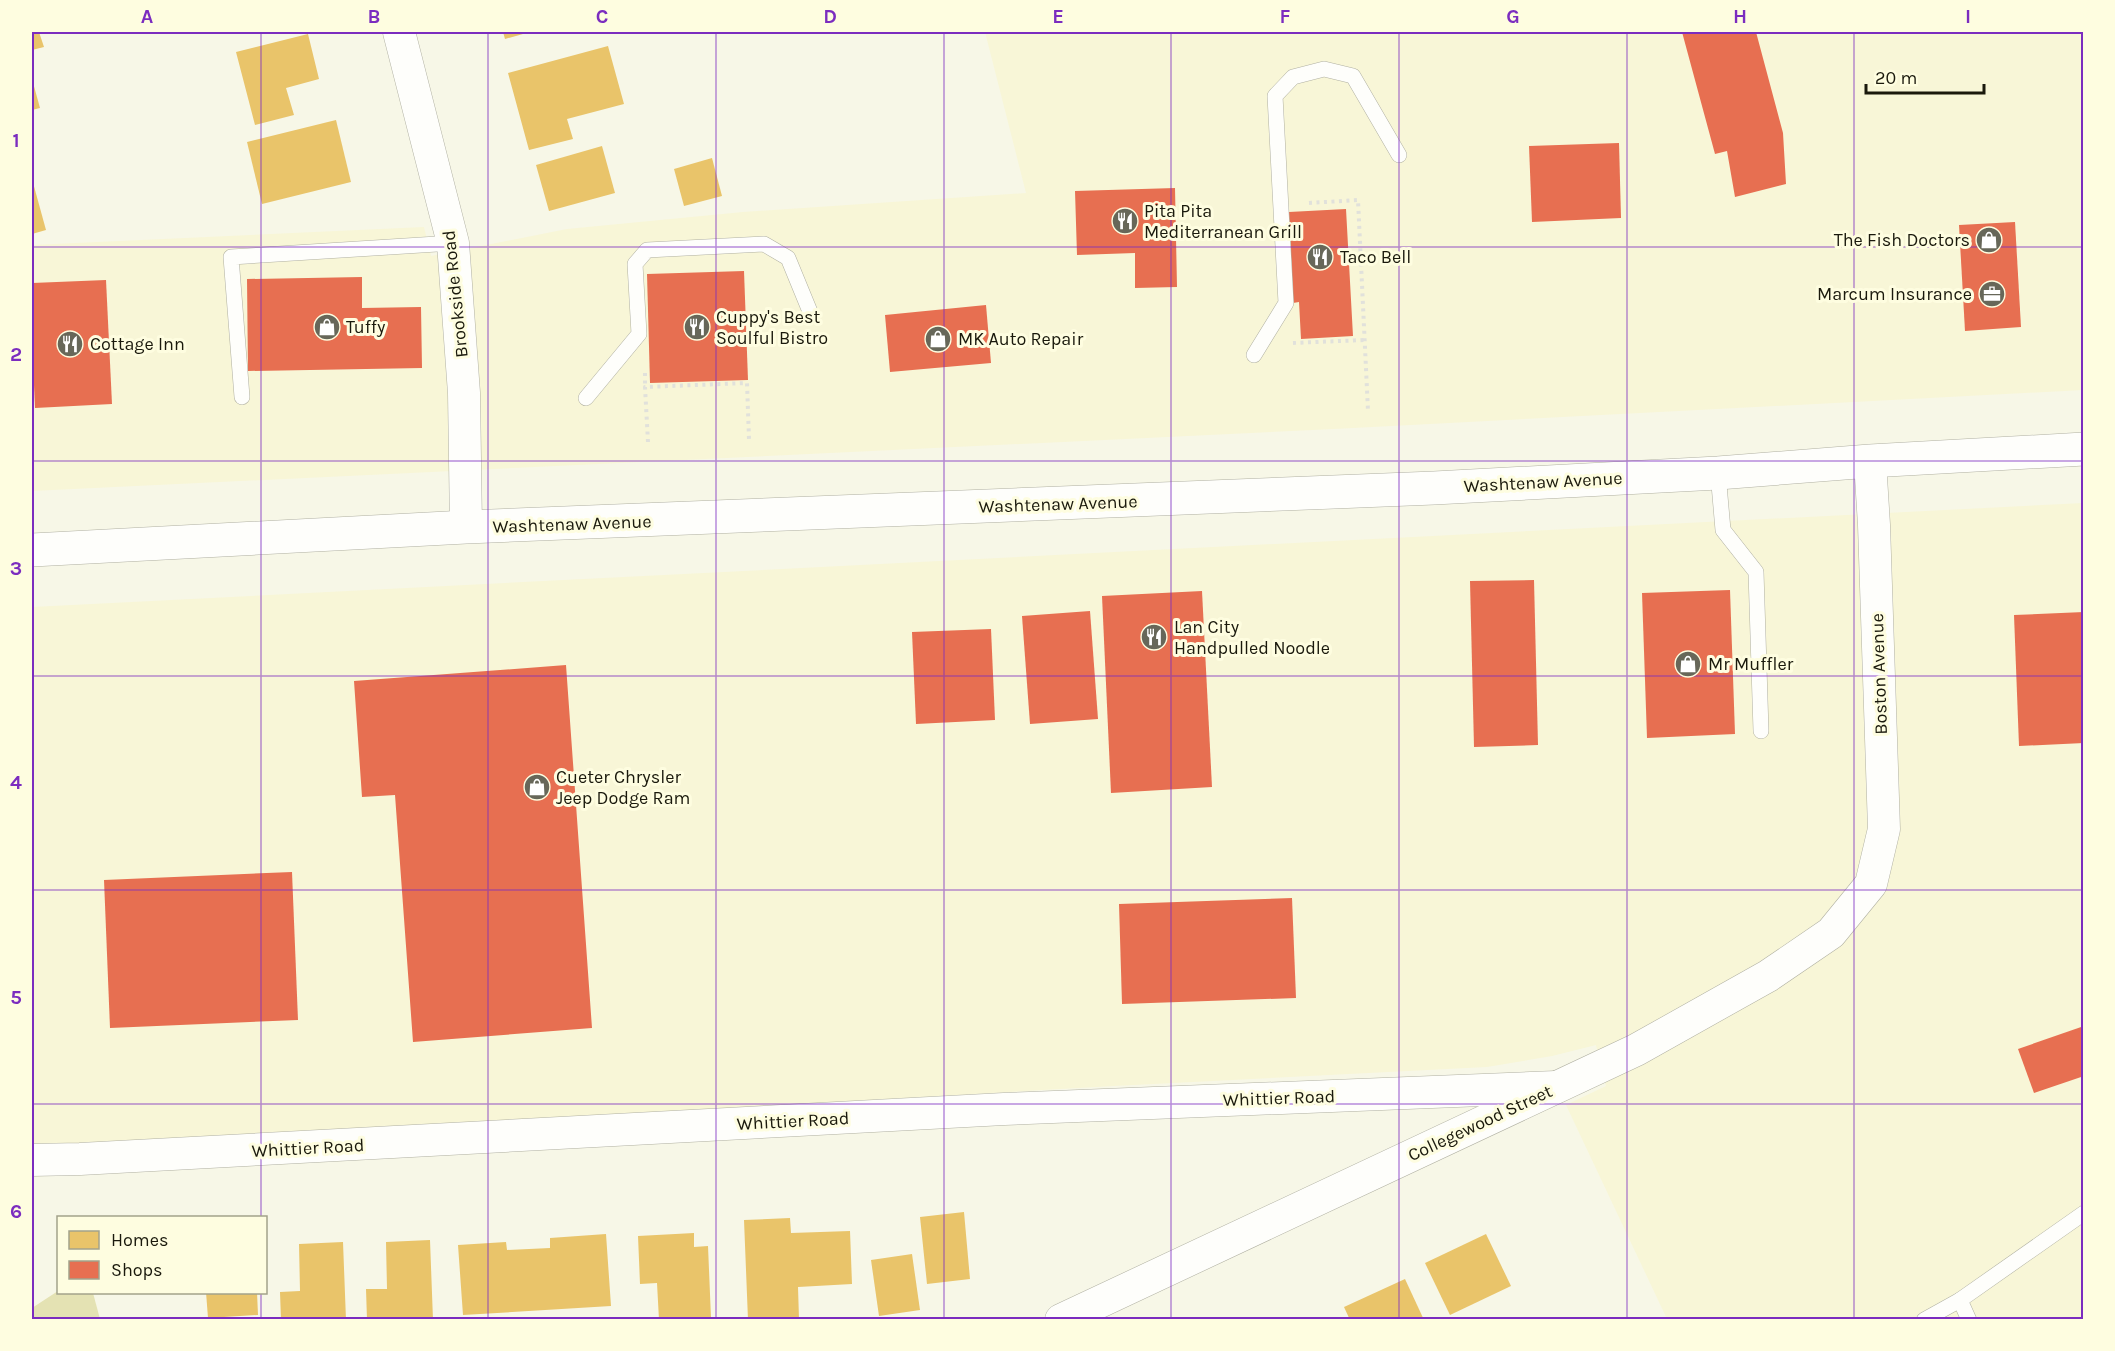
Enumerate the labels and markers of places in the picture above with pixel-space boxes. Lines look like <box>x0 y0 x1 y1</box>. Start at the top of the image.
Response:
place label: Pita Pita Mediterranean Grill <box>1144 200 1302 243</box>
restaurant icon: Pita Pita Mediterranean Grill <box>1110 206 1140 236</box>
shop icon: The Fish Doctors <box>1974 225 2004 255</box>
place label: The Fish Doctors <box>1834 229 1970 251</box>
restaurant icon: Taco Bell <box>1305 242 1335 272</box>
place label: Taco Bell <box>1340 246 1411 268</box>
office icon: Marcum Insurance <box>1977 279 2007 309</box>
place label: Marcum Insurance <box>1817 283 1972 305</box>
place label: Cuppy's Best Soulful Bistro <box>716 306 828 349</box>
shop icon: Tuffy <box>312 312 342 342</box>
restaurant icon: Cuppy's Best Soulful Bistro <box>682 312 712 342</box>
place label: Tuffy <box>346 316 386 338</box>
shop icon: MK Auto Repair <box>923 324 953 354</box>
place label: MK Auto Repair <box>958 328 1084 350</box>
restaurant icon: Cottage Inn <box>55 329 85 359</box>
place label: Cottage Inn <box>90 333 185 355</box>
place label: Lan City Handpulled Noodle <box>1174 616 1330 659</box>
restaurant icon: Lan City Handpulled Noodle <box>1139 622 1169 652</box>
shop icon: Mr Muffler <box>1673 649 1703 679</box>
place label: Mr Muffler <box>1708 653 1794 675</box>
place label: Cueter Chrysler Jeep Dodge Ram <box>556 766 690 809</box>
shop icon: Cueter Chrysler Jeep Dodge Ram <box>522 772 552 802</box>

